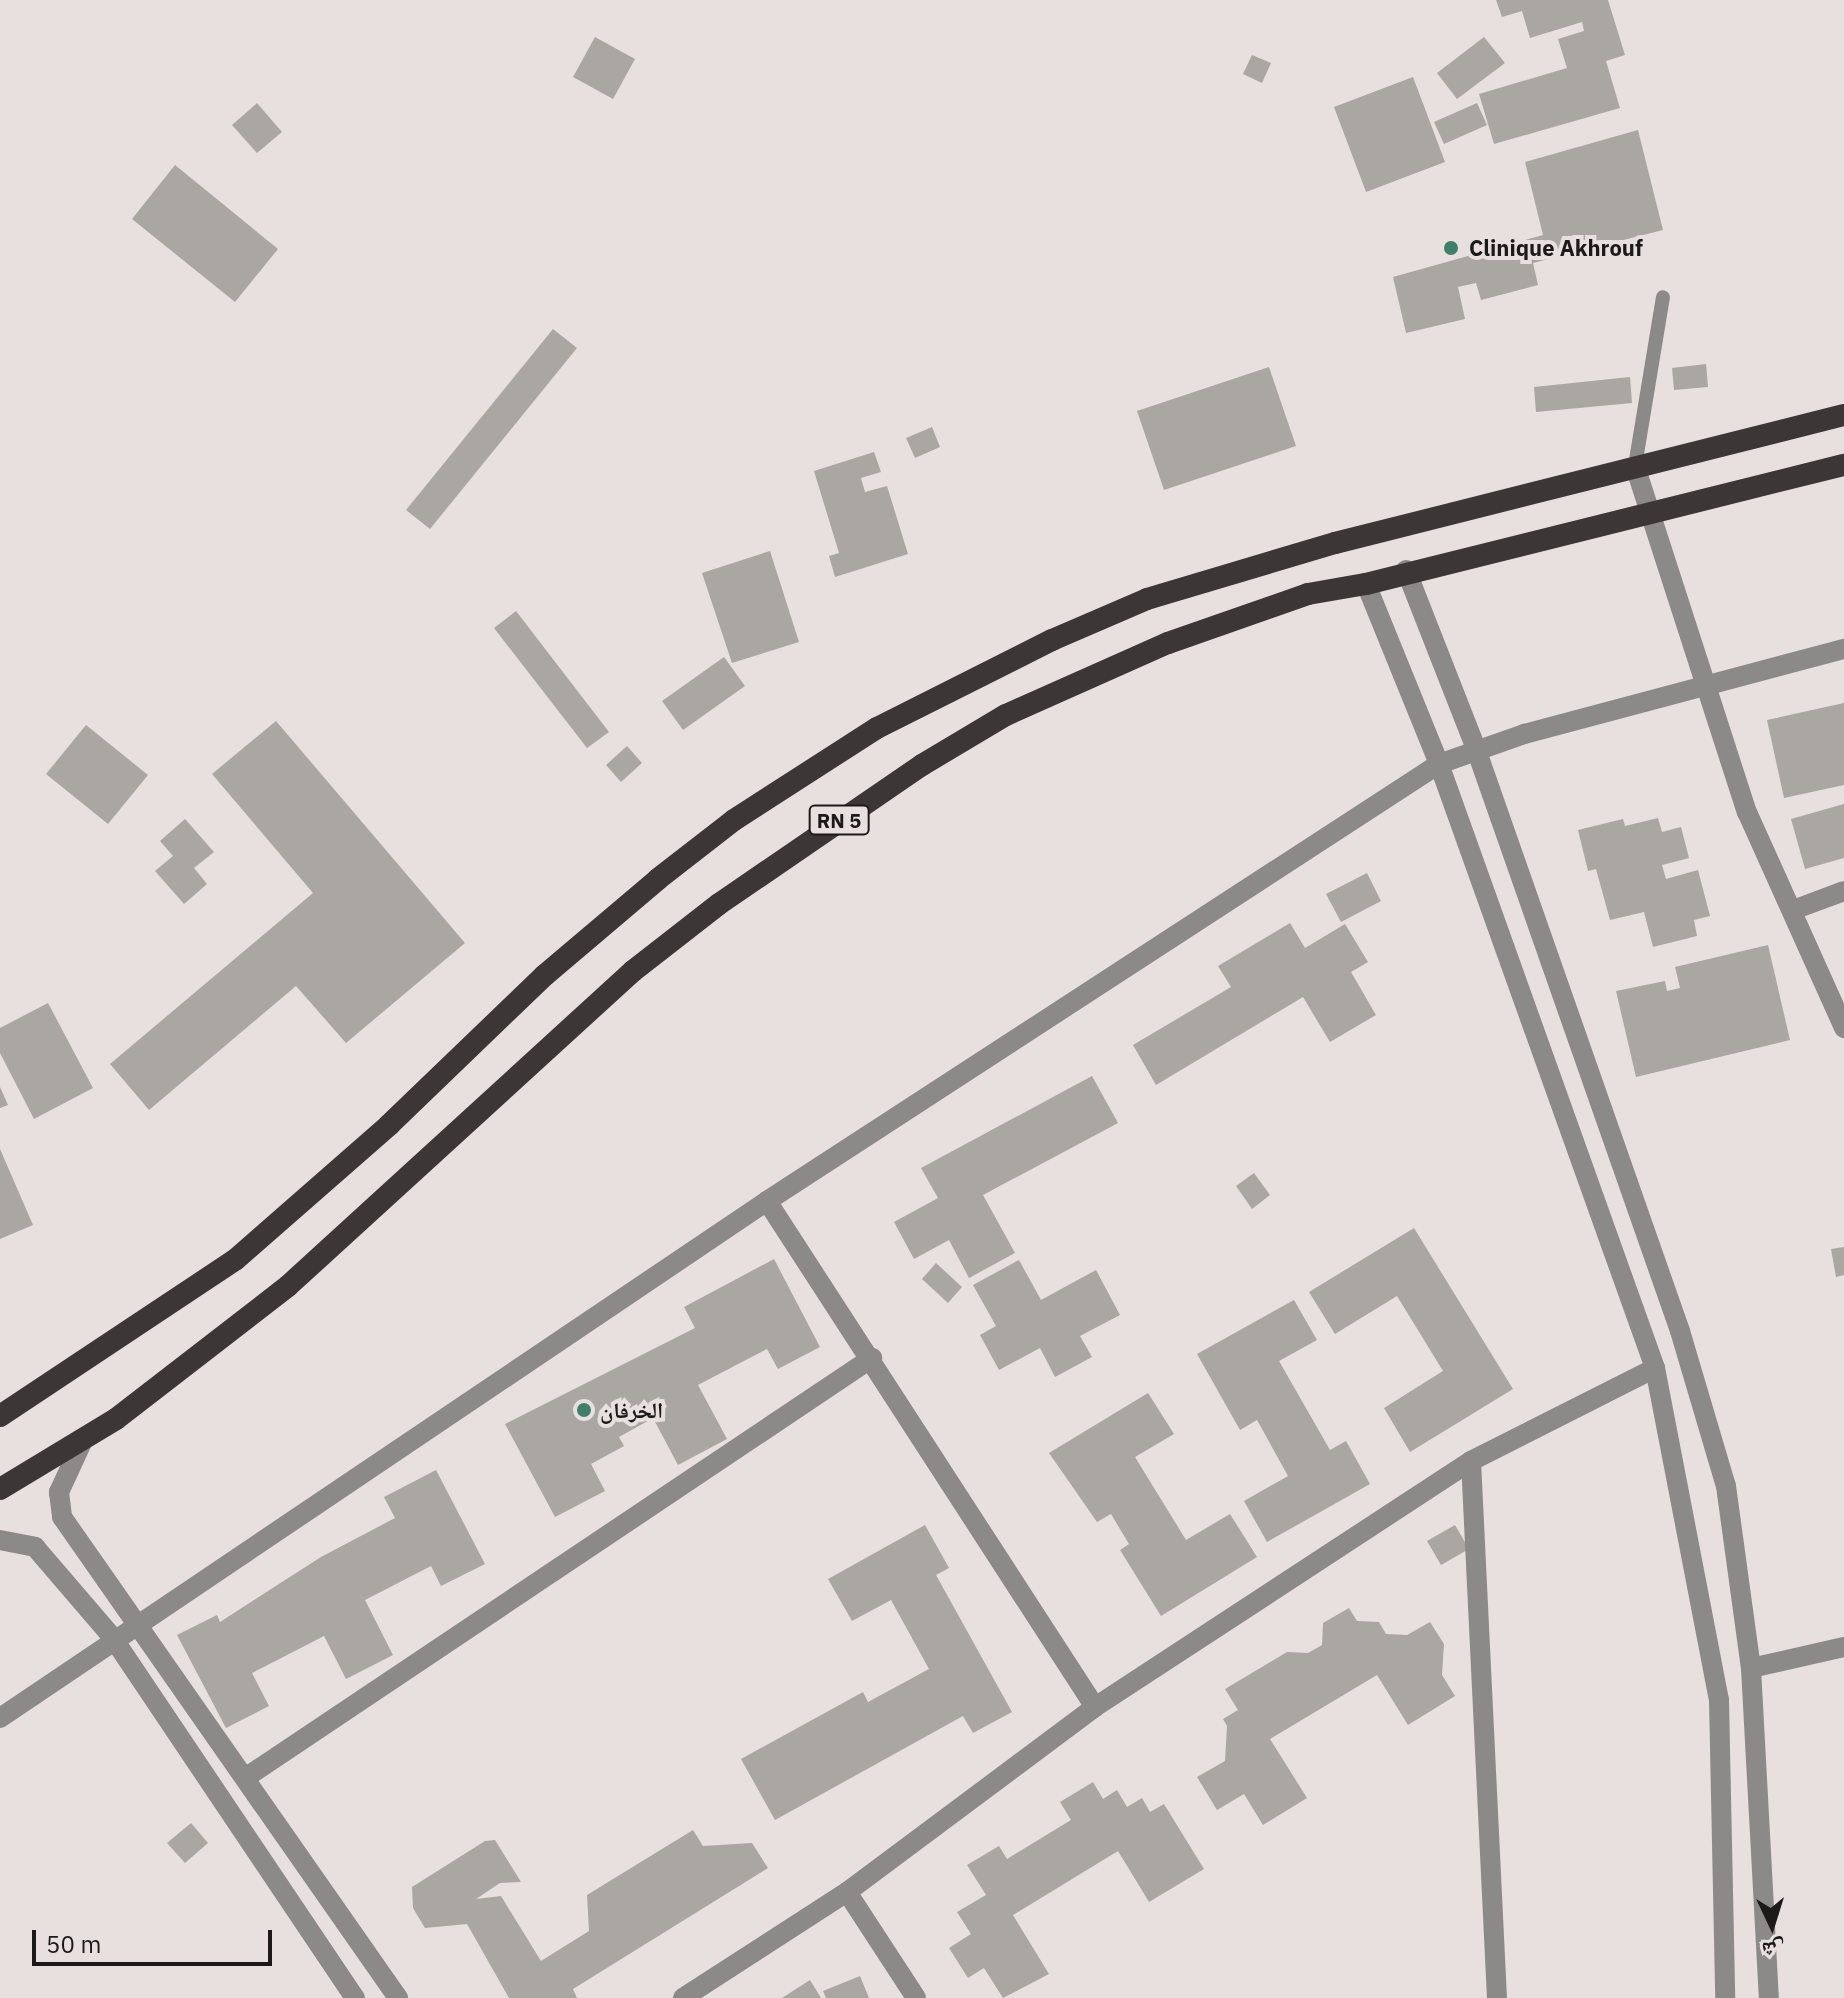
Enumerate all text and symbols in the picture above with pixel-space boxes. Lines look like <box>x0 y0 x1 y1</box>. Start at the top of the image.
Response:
place label: Clinique Akhrouf <box>1469 235 1643 261</box>
marker: Clinique Akhrouf <box>1440 237 1462 259</box>
road number: RN 5 <box>807 804 871 836</box>
place label: الخرفان <box>600 1397 663 1423</box>
marker: الخرفان <box>575 1401 593 1419</box>
north arrow <box>1732 1886 1812 1966</box>
scale bar <box>36 1914 276 1964</box>
text: 50 m <box>46 1928 101 1960</box>
text: ش <box>1761 1935 1786 1966</box>

